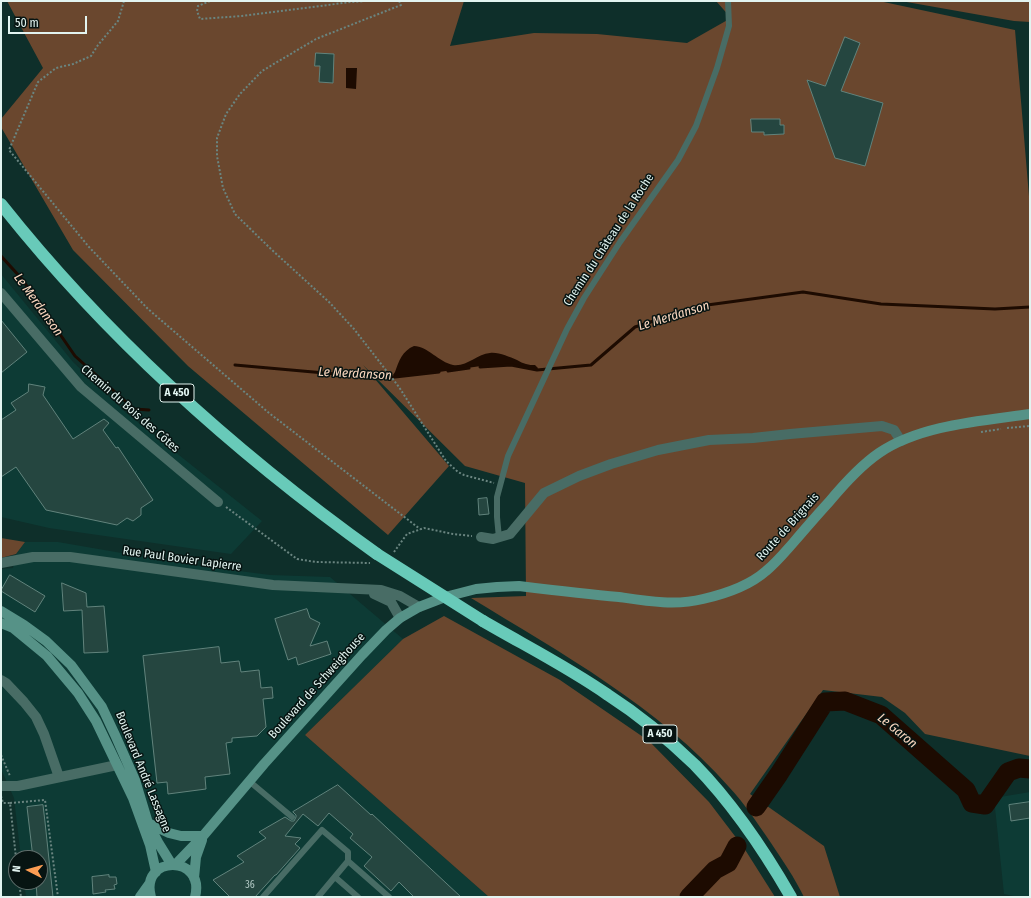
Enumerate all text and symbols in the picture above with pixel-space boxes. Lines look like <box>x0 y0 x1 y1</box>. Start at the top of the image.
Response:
scale bar <box>10 8 89 34</box>
text: 50 m <box>15 16 39 30</box>
street label: Chemin du Château de la Roche <box>561 171 657 309</box>
water label: Le Merdanson <box>10 271 66 339</box>
water label: Le Merdanson <box>637 298 711 334</box>
street label: Chemin du Bois des Côtes <box>78 362 182 456</box>
water label: Le Merdanson <box>318 364 392 384</box>
road number: A 450 <box>160 384 194 402</box>
street label: Route de Brignais <box>754 490 822 564</box>
street label: Rue Paul Bovier Lapierre <box>122 544 242 574</box>
street label: Boulevard de Schweighouse <box>266 630 368 742</box>
street label: Boulevard André Lassagne <box>112 710 174 834</box>
water label: Le Garon <box>874 710 920 752</box>
road number: A 450 <box>643 725 677 743</box>
north arrow <box>8 850 48 890</box>
text: N <box>10 865 23 873</box>
house number: 36 <box>245 879 255 891</box>

